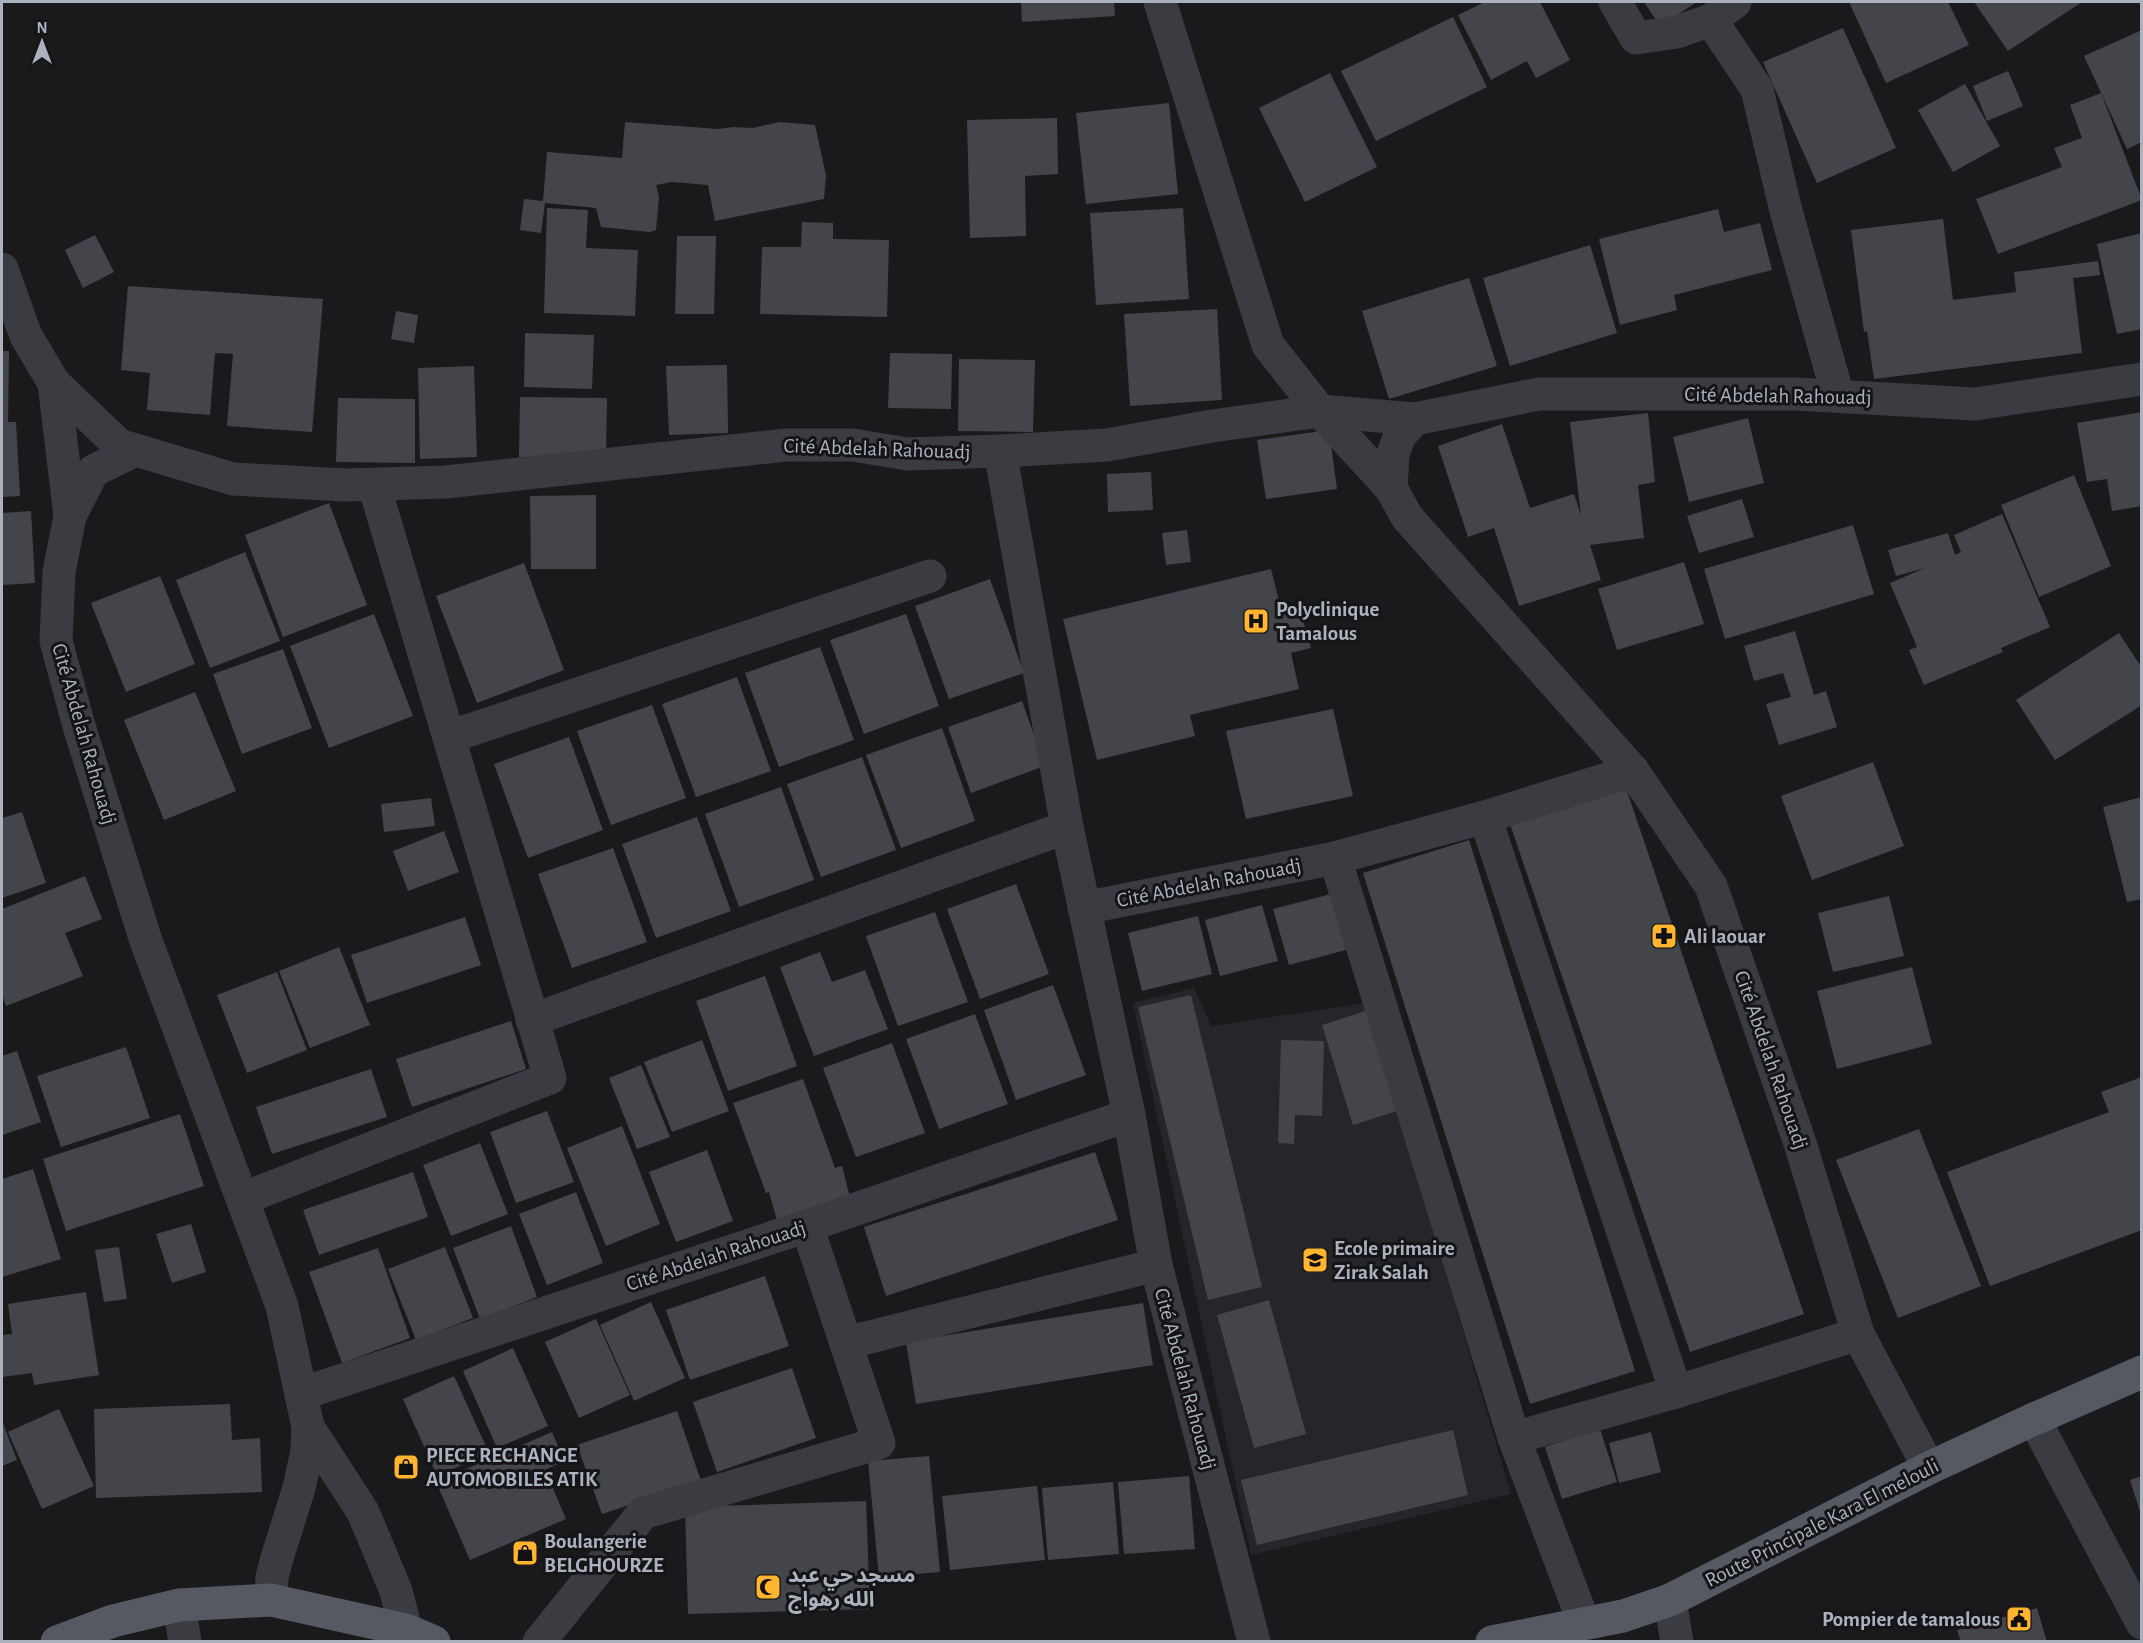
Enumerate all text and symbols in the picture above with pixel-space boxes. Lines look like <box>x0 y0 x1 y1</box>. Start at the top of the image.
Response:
north arrow <box>12 12 72 72</box>
text: N <box>36 20 48 36</box>
street label: Cité Abdelah Rahouadj <box>1684 384 1872 408</box>
street label: Cité Abdelah Rahouadj <box>783 435 971 463</box>
place label: Polyclinique Tamalous <box>1276 599 1379 644</box>
hospital icon: Polyclinique Tamalous <box>1241 606 1271 636</box>
street label: Cité Abdelah Rahouadj <box>48 641 120 827</box>
street label: Cité Abdelah Rahouadj <box>1115 855 1303 911</box>
pharmacy icon: Ali laouar <box>1649 921 1679 951</box>
place label: Ali laouar <box>1684 926 1766 947</box>
street label: Cité Abdelah Rahouadj <box>1731 968 1811 1152</box>
street label: Cité Abdelah Rahouadj <box>624 1217 808 1295</box>
place label: Ecole primaire Zirak Salah <box>1334 1238 1455 1283</box>
school or university icon: Ecole primaire Zirak Salah <box>1300 1245 1330 1275</box>
street label: Cité Abdelah Rahouadj <box>1151 1286 1219 1472</box>
place label: PIECE RECHANGE AUTOMOBILES ATIK <box>426 1445 598 1490</box>
shop icon: PIECE RECHANGE AUTOMOBILES ATIK <box>391 1452 421 1482</box>
street label: Route Principale Kara El melouli <box>1702 1455 1942 1591</box>
place label: Boulangerie BELGHOURZE <box>544 1531 664 1576</box>
shop icon: Boulangerie BELGHOURZE <box>510 1538 540 1568</box>
place label: مسجد حي عبد الله رهواج <box>788 1565 915 1614</box>
mosque icon: مسجد حي عبد الله رهواج <box>753 1572 783 1602</box>
public building icon: Pompier de tamalous <box>2004 1604 2034 1634</box>
place label: Pompier de tamalous <box>1822 1609 2000 1630</box>

